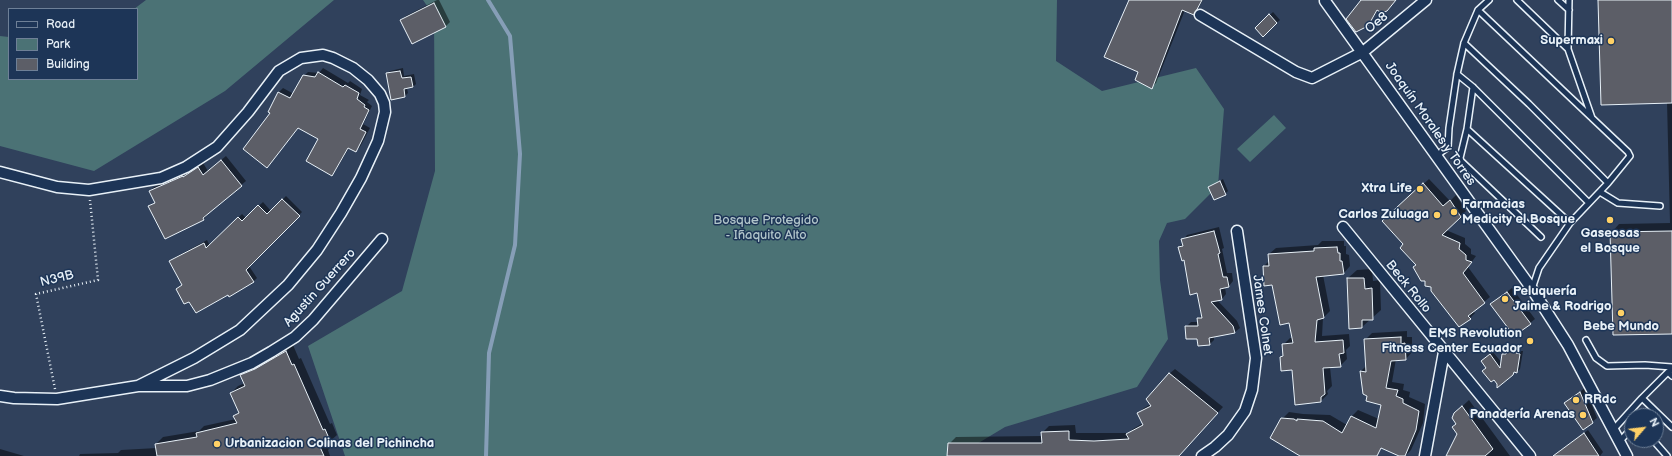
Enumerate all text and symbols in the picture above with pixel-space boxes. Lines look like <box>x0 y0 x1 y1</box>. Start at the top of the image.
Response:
legend <box>8 8 138 80</box>
street label: Oe8 <box>1362 9 1392 37</box>
text: Road <box>46 17 75 32</box>
place label: Supermaxi <box>1540 33 1603 49</box>
marker: Supermaxi <box>1606 36 1616 46</box>
text: Park <box>46 37 70 52</box>
text: Building <box>46 57 90 72</box>
street label: Joaquín Morales y Torres <box>1381 59 1479 189</box>
place label: Xtra Life <box>1361 181 1412 197</box>
marker: Xtra Life <box>1415 184 1425 194</box>
place label: Farmacias Medicity el Bosque <box>1462 197 1575 228</box>
place label: Carlos Zuluaga <box>1339 207 1429 223</box>
marker: Farmacias Medicity el Bosque <box>1449 207 1459 217</box>
marker: Carlos Zuluaga <box>1432 210 1442 220</box>
park label: Bosque Protegido - Iñaquito Alto <box>713 213 819 244</box>
marker: Gaseosas el Bosque <box>1605 215 1615 225</box>
place label: Gaseosas el Bosque <box>1580 226 1640 257</box>
street label: Agustin Guerrero <box>281 246 359 330</box>
street label: Beck Rollo <box>1382 258 1434 316</box>
street label: N39B <box>39 267 75 291</box>
street label: James Colnet <box>1249 274 1275 356</box>
place label: Peluquería Jaime & Rodrigo <box>1513 284 1611 315</box>
marker: Peluquería Jaime & Rodrigo <box>1500 294 1510 304</box>
marker: Bebe Mundo <box>1616 308 1626 318</box>
place label: Bebe Mundo <box>1583 319 1659 335</box>
place label: EMS Revolution Fitness Center Ecuador <box>1381 326 1522 357</box>
marker: EMS Revolution Fitness Center Ecuador <box>1525 336 1535 346</box>
place label: RRdc <box>1584 392 1617 408</box>
marker: RRdc <box>1571 395 1581 405</box>
place label: Panadería Arenas <box>1470 407 1575 423</box>
north arrow <box>1624 408 1664 448</box>
marker: Panadería Arenas <box>1578 410 1588 420</box>
text: N <box>1646 416 1662 429</box>
place label: Urbanizacion Colinas del Pichincha <box>225 436 434 452</box>
marker: Urbanizacion Colinas del Pichincha <box>212 439 222 449</box>

